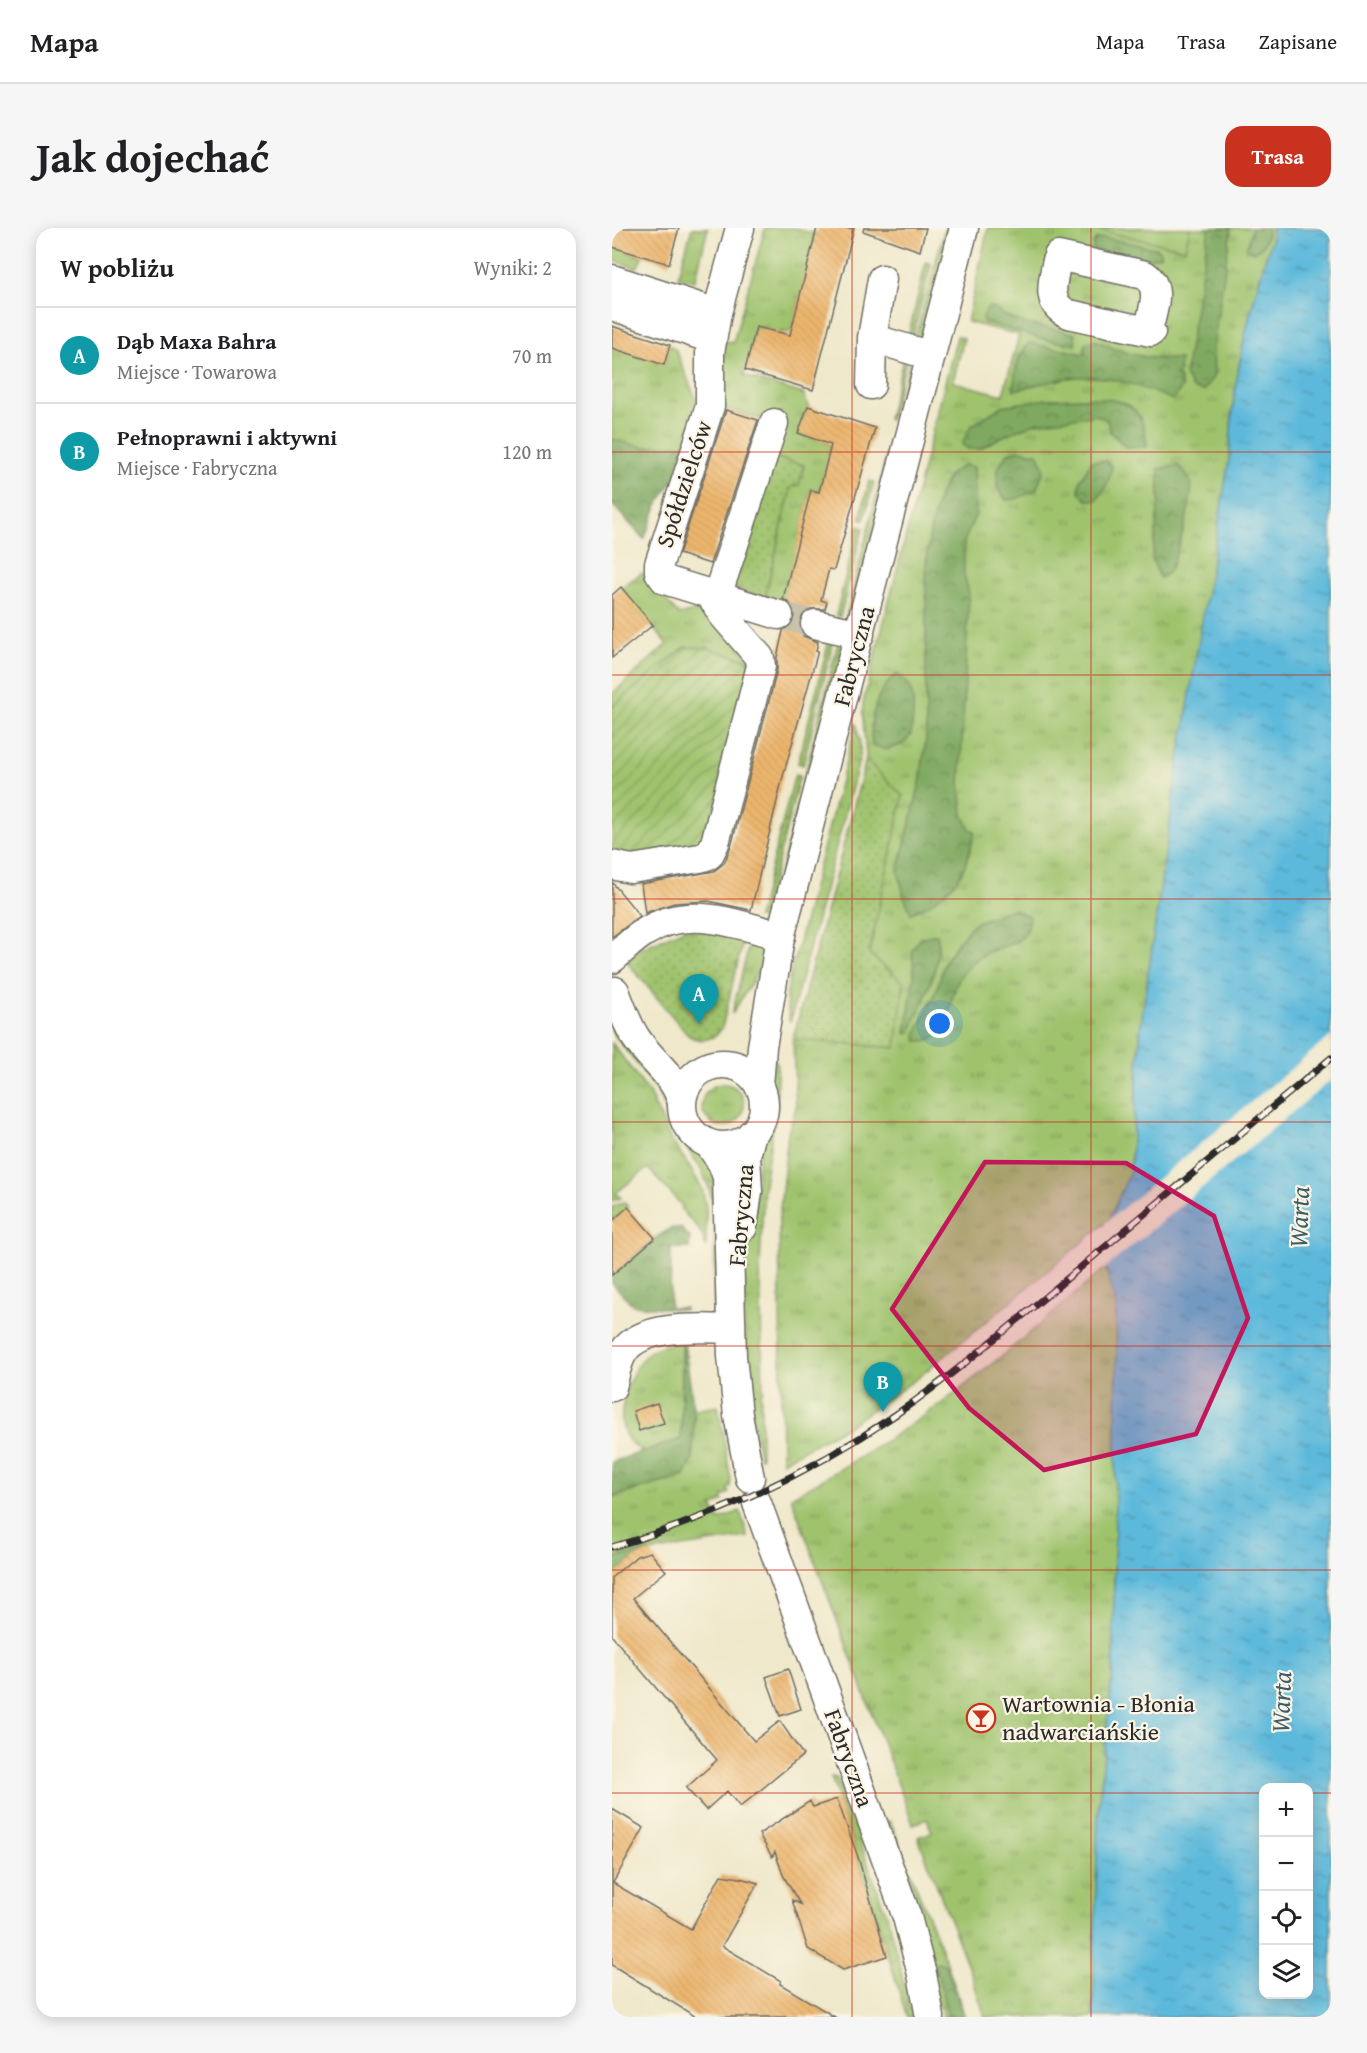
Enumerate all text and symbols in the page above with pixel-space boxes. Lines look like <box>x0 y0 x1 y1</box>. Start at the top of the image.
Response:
text: Mapa <box>30 21 99 62</box>
text: Mapa <box>1096 26 1144 57</box>
text: Trasa <box>1177 26 1226 57</box>
text: Zapisane <box>1259 26 1337 57</box>
text: Jak dojechać <box>36 126 269 187</box>
button: Trasa <box>1225 126 1331 187</box>
text: W pobliżu <box>60 248 174 287</box>
text: Wyniki: 2 <box>474 253 552 282</box>
text: Dąb Maxa Bahra <box>117 325 276 357</box>
text: A <box>73 341 86 370</box>
text: 70 m <box>512 341 552 370</box>
text: Miejsce · Towarowa <box>117 357 277 386</box>
street label: Spółdzielców <box>646 416 721 552</box>
text: Pełnoprawni i aktywni <box>117 421 337 453</box>
text: B <box>73 437 86 466</box>
text: 120 m <box>502 437 552 466</box>
text: Miejsce · Fabryczna <box>117 453 277 482</box>
street label: Fabryczna <box>823 601 884 710</box>
pin: A <box>680 974 718 1024</box>
your location <box>925 1009 954 1038</box>
street label: Fabryczna <box>719 1162 762 1267</box>
water label: Warta <box>1278 1186 1319 1248</box>
pin: B <box>864 1362 902 1412</box>
water label: Warta <box>1260 1671 1301 1733</box>
place label: Wartownia - Błonia nadwarciańskie <box>1002 1686 1196 1749</box>
bar icon: Wartownia - Błonia nadwarciańskie <box>965 1702 997 1734</box>
street label: Fabryczna <box>816 1704 884 1813</box>
map controls <box>1259 1783 1313 1999</box>
button: + <box>1259 1783 1313 1837</box>
button: − <box>1259 1837 1313 1891</box>
button: locate <box>1259 1891 1313 1945</box>
button: layers <box>1259 1945 1313 1999</box>

